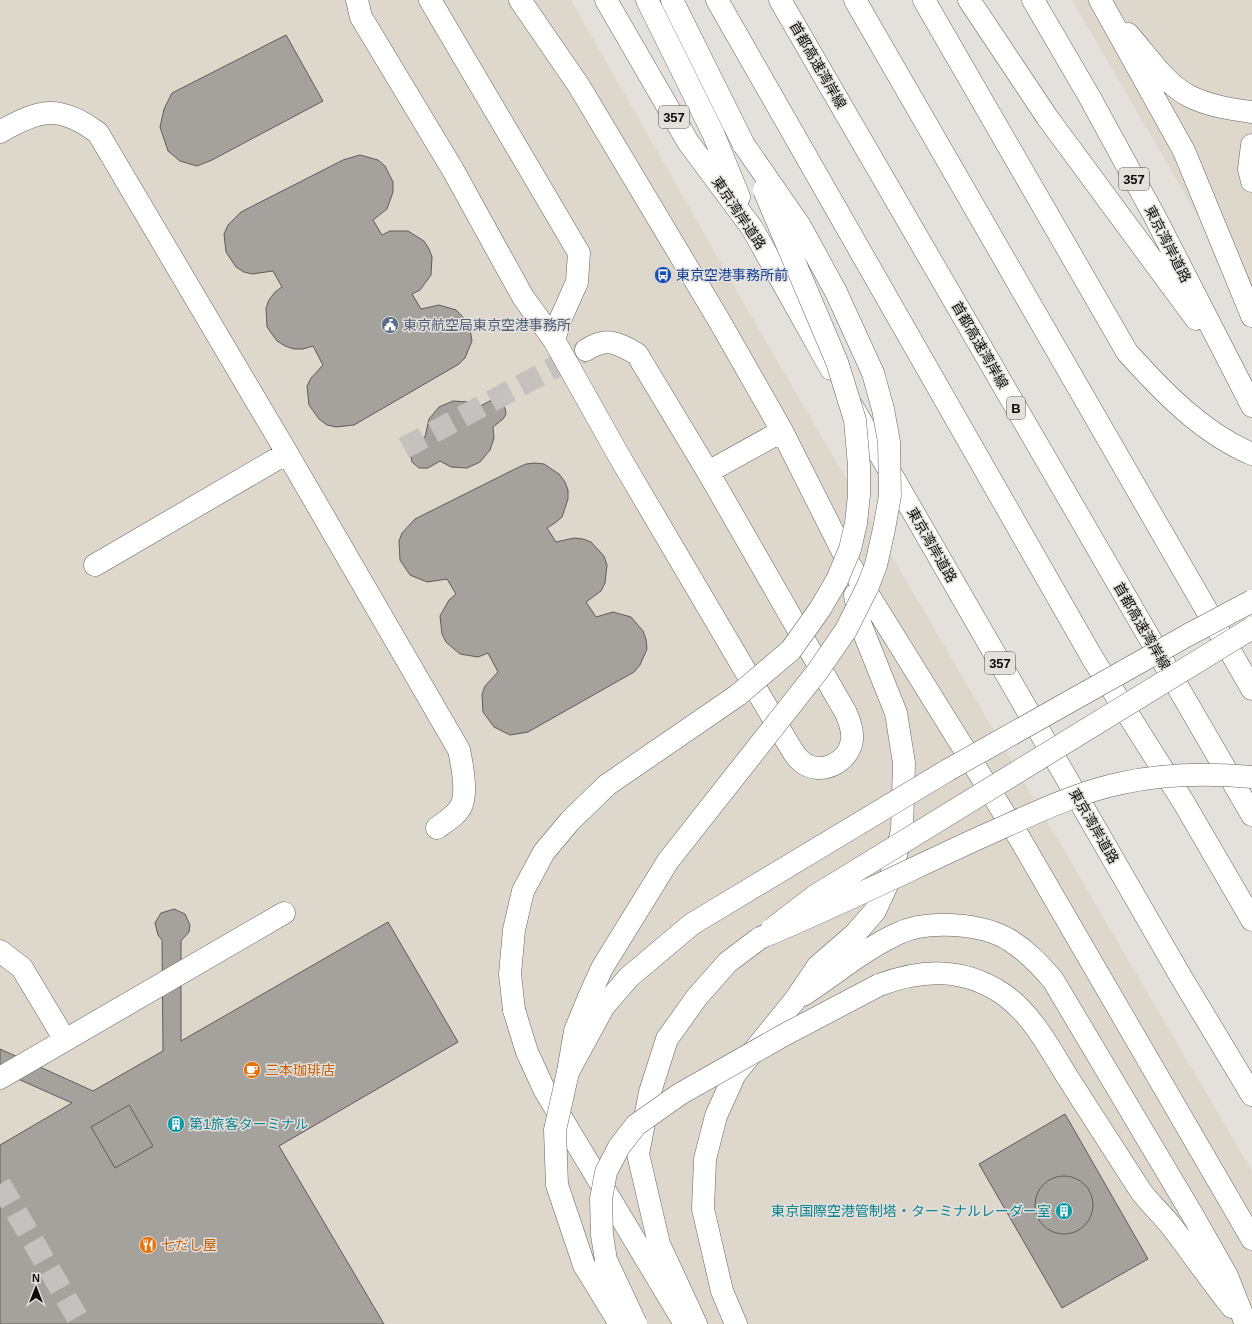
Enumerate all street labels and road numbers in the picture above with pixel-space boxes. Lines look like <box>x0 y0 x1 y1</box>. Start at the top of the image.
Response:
street label: 首都高速湾岸線 <box>787 19 849 111</box>
road number: 357 <box>659 106 689 128</box>
road number: 357 <box>1119 168 1149 190</box>
street label: 東京湾岸道路 <box>709 174 769 252</box>
street label: 東京湾岸道路 <box>1142 203 1194 285</box>
street label: 首都高速湾岸線 <box>949 299 1011 391</box>
road number: B <box>1007 397 1025 419</box>
street label: 東京湾岸道路 <box>904 505 960 585</box>
street label: 首都高速湾岸線 <box>1111 580 1173 672</box>
road number: 357 <box>985 652 1015 674</box>
street label: 東京湾岸道路 <box>1066 786 1122 866</box>

